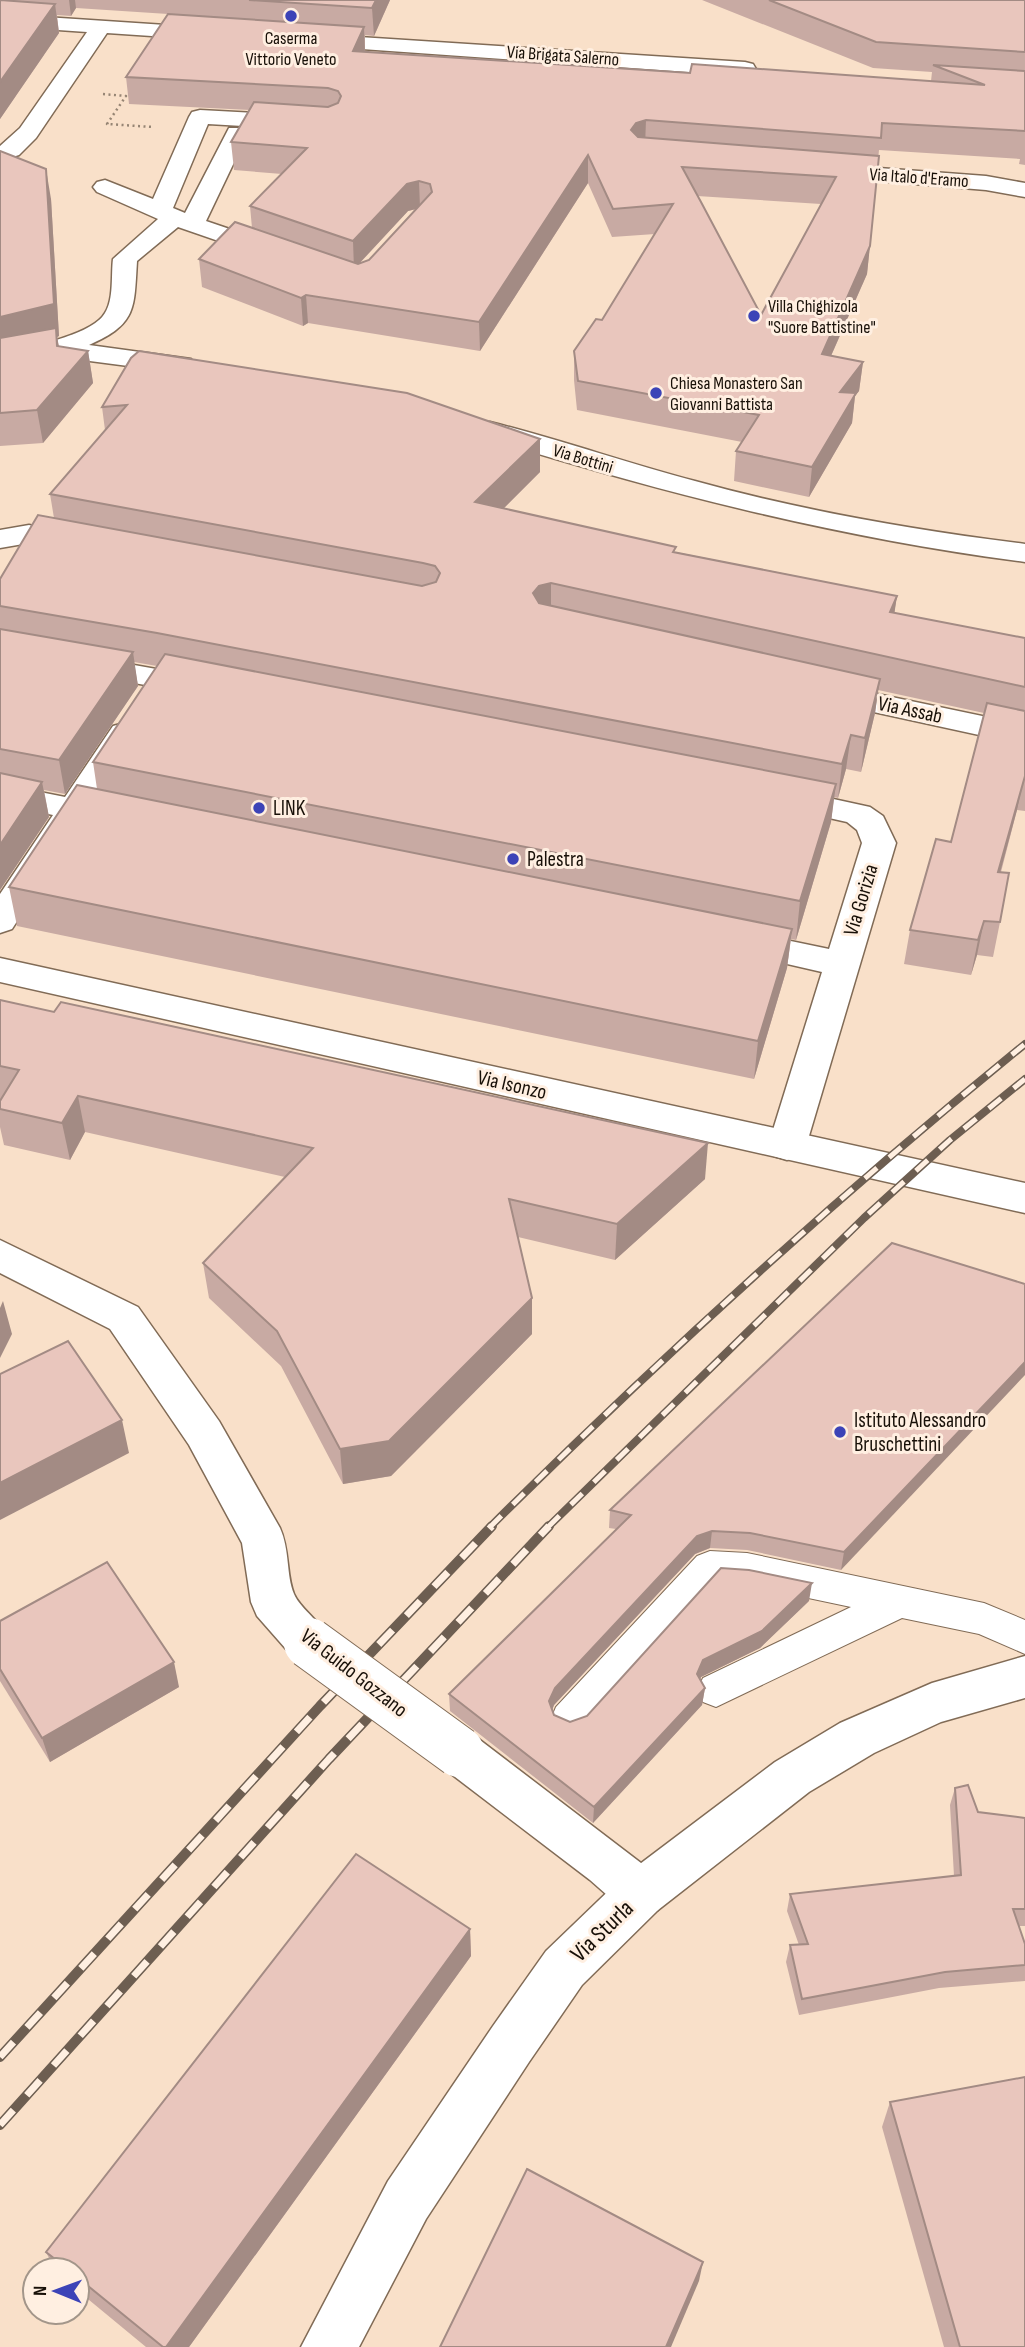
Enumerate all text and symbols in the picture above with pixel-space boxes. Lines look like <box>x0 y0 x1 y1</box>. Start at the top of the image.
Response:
marker: Caserma Vittorio Veneto <box>283 8 299 24</box>
place label: Caserma Vittorio Veneto <box>245 28 337 70</box>
street label: Via Brigata Salerno <box>506 42 620 70</box>
street label: Via Italo d'Eramo <box>869 164 969 192</box>
place label: Villa Chighizola "Suore Battistine" <box>768 296 876 338</box>
marker: Villa Chighizola "Suore Battistine" <box>746 308 762 324</box>
place label: Chiesa Monastero San Giovanni Battista <box>670 373 803 415</box>
marker: Chiesa Monastero San Giovanni Battista <box>648 385 664 401</box>
street label: Via Bottini <box>550 440 616 478</box>
street label: Via Assab <box>875 691 945 729</box>
place label: LINK <box>273 796 306 821</box>
marker: LINK <box>251 800 267 816</box>
place label: Palestra <box>527 847 584 872</box>
marker: Palestra <box>505 851 521 867</box>
street label: Via Gorizia <box>838 861 884 939</box>
street label: Via Isonzo <box>475 1065 549 1105</box>
place label: Istituto Alessandro Bruschettini <box>854 1408 986 1457</box>
marker: Istituto Alessandro Bruschettini <box>832 1424 848 1440</box>
street label: Via Guido Gozzano <box>296 1624 412 1722</box>
street label: Via Sturla <box>564 1894 640 1968</box>
north arrow <box>21 2256 91 2326</box>
text: N <box>29 2285 52 2296</box>

